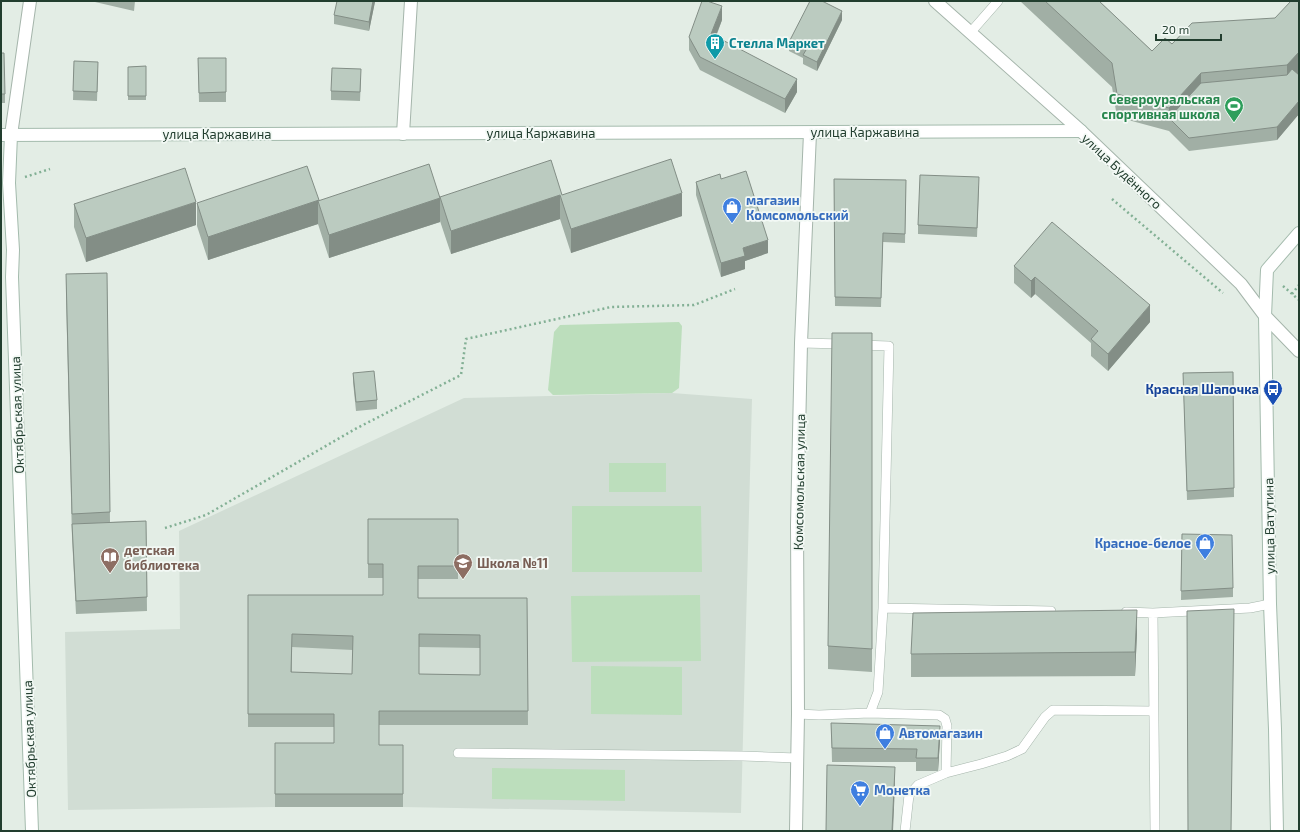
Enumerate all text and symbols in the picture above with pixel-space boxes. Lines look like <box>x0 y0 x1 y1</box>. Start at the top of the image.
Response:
scale bar <box>1156 16 1221 42</box>
text: 20 m <box>1162 22 1189 36</box>
building icon: Стелла Маркет <box>704 32 726 60</box>
place label: Стелла Маркет <box>729 35 825 51</box>
place label: Североуральская спортивная школа <box>1102 91 1220 122</box>
sports icon: Североуральская спортивная школа <box>1223 95 1245 123</box>
street label: улица Каржавина <box>811 124 919 140</box>
street label: улица Каржавина <box>487 125 595 141</box>
street label: улица Каржавина <box>163 126 271 142</box>
street label: улица Будённого <box>1079 130 1165 212</box>
place label: магазин Комсомольский <box>746 192 849 223</box>
shop icon: магазин Комсомольский <box>721 196 743 224</box>
street label: Октябрьская улица <box>7 356 27 474</box>
bus stop icon: Красная Шапочка <box>1262 378 1284 406</box>
place label: Красная Шапочка <box>1146 381 1259 397</box>
street label: Комсомольская улица <box>790 414 808 550</box>
street label: улица Ватутина <box>1260 478 1278 574</box>
shop icon: Красное-белое <box>1194 532 1216 560</box>
place label: Красное-белое <box>1095 535 1191 551</box>
place label: детская библиотека <box>124 542 199 573</box>
library icon: детская библиотека <box>99 546 121 574</box>
school or university icon: Школа №11 <box>452 552 474 580</box>
place label: Школа №11 <box>477 555 548 571</box>
street label: Октябрьская улица <box>19 680 39 798</box>
shop icon: Автомагазин <box>874 722 896 750</box>
place label: Автомагазин <box>899 725 983 741</box>
supermarket icon: Монетка <box>849 779 871 807</box>
place label: Монетка <box>874 782 930 798</box>

